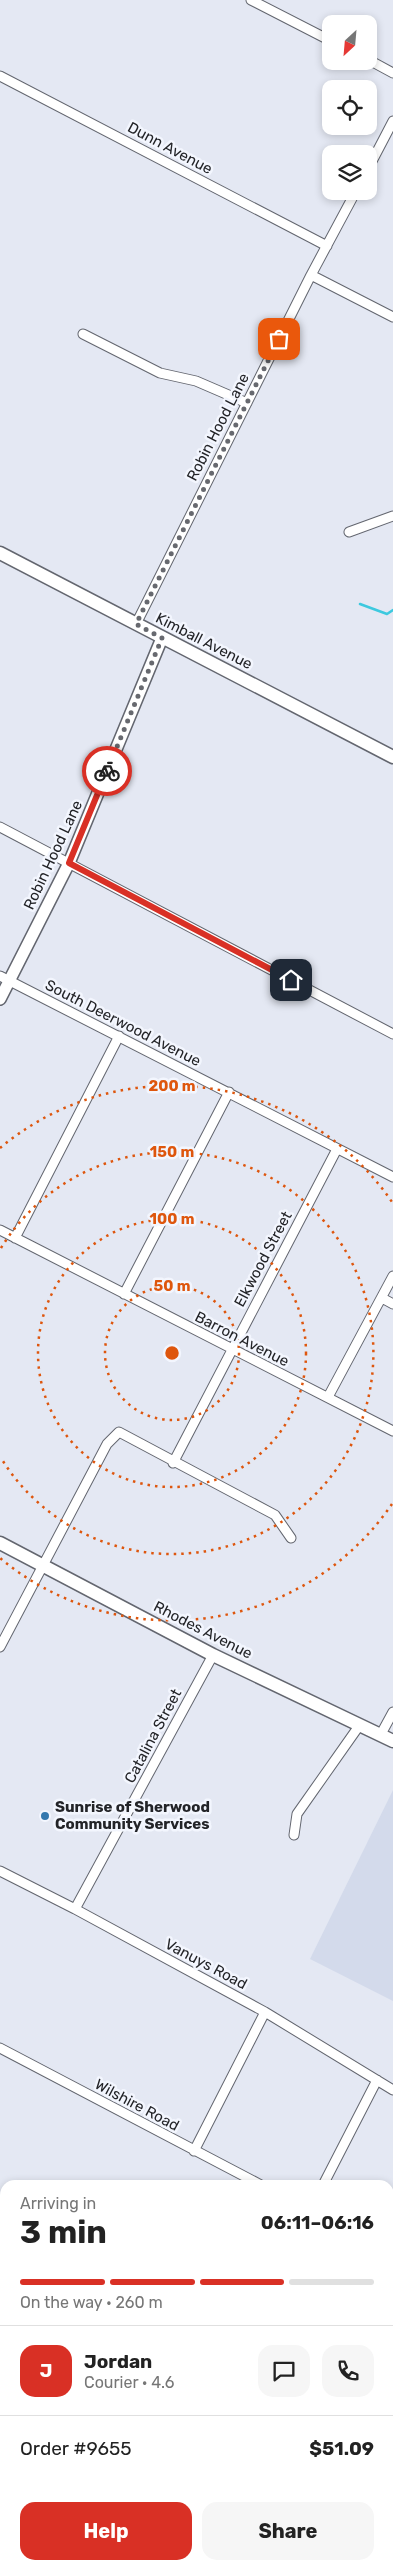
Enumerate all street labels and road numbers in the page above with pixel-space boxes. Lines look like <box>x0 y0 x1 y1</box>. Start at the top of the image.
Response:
street label: Dunn Avenue <box>125 118 215 178</box>
street label: Robin Hood Lane <box>183 370 253 484</box>
street label: Kimball Avenue <box>153 609 255 673</box>
street label: Robin Hood Lane <box>20 798 86 912</box>
street label: South Deerwood Avenue <box>42 976 204 1070</box>
street label: Elkwood Street <box>230 1208 296 1310</box>
street label: Barron Avenue <box>192 1308 292 1370</box>
street label: Rhodes Avenue <box>151 1597 255 1663</box>
street label: Catalina Street <box>121 1686 185 1786</box>
street label: Vanuys Road <box>162 1935 250 1993</box>
street label: Wilshire Road <box>92 2075 182 2135</box>

